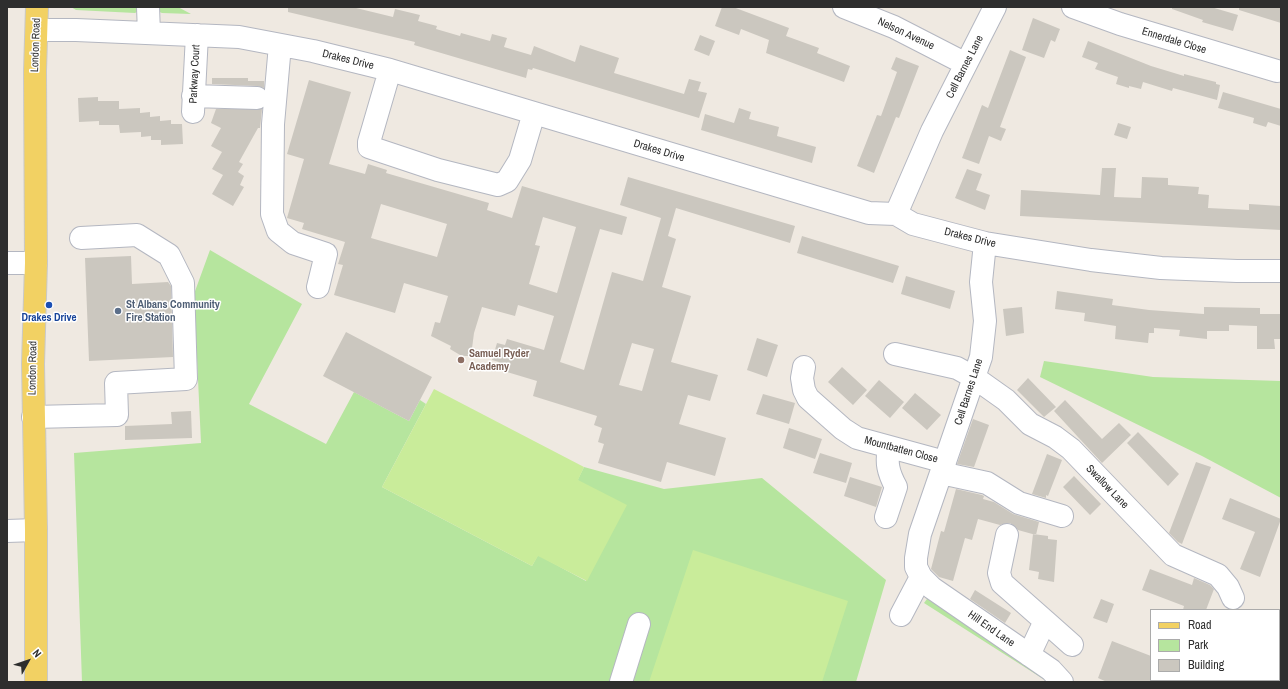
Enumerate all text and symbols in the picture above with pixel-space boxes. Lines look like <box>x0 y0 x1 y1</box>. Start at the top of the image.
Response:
street label: Nelson Avenue <box>876 15 936 53</box>
street label: London Road <box>28 18 44 72</box>
street label: Ennerdale Close <box>1140 25 1208 57</box>
street label: Cell Barnes Lane <box>943 33 987 101</box>
street label: Parkway Court <box>187 44 203 104</box>
street label: Drakes Drive <box>321 47 375 73</box>
street label: Drakes Drive <box>632 137 686 165</box>
street label: Drakes Drive <box>943 225 997 251</box>
place label: St Albans Community Fire Station <box>126 298 220 324</box>
marker: Drakes Drive <box>44 300 54 310</box>
marker: St Albans Community Fire Station <box>113 306 123 316</box>
place label: Drakes Drive <box>21 311 77 325</box>
street label: London Road <box>26 341 40 395</box>
place label: Samuel Ryder Academy <box>469 347 529 373</box>
marker: Samuel Ryder Academy <box>456 355 466 365</box>
street label: Cell Barnes Lane <box>952 357 986 427</box>
street label: Mountbatten Close <box>863 434 939 466</box>
street label: Swallow Lane <box>1083 462 1131 512</box>
street label: Hill End Lane <box>965 608 1017 650</box>
legend <box>1150 609 1280 681</box>
text: Road <box>1188 617 1212 633</box>
text: Park <box>1188 637 1208 653</box>
north arrow <box>8 641 48 681</box>
text: N <box>30 646 45 660</box>
text: Building <box>1188 657 1224 673</box>

